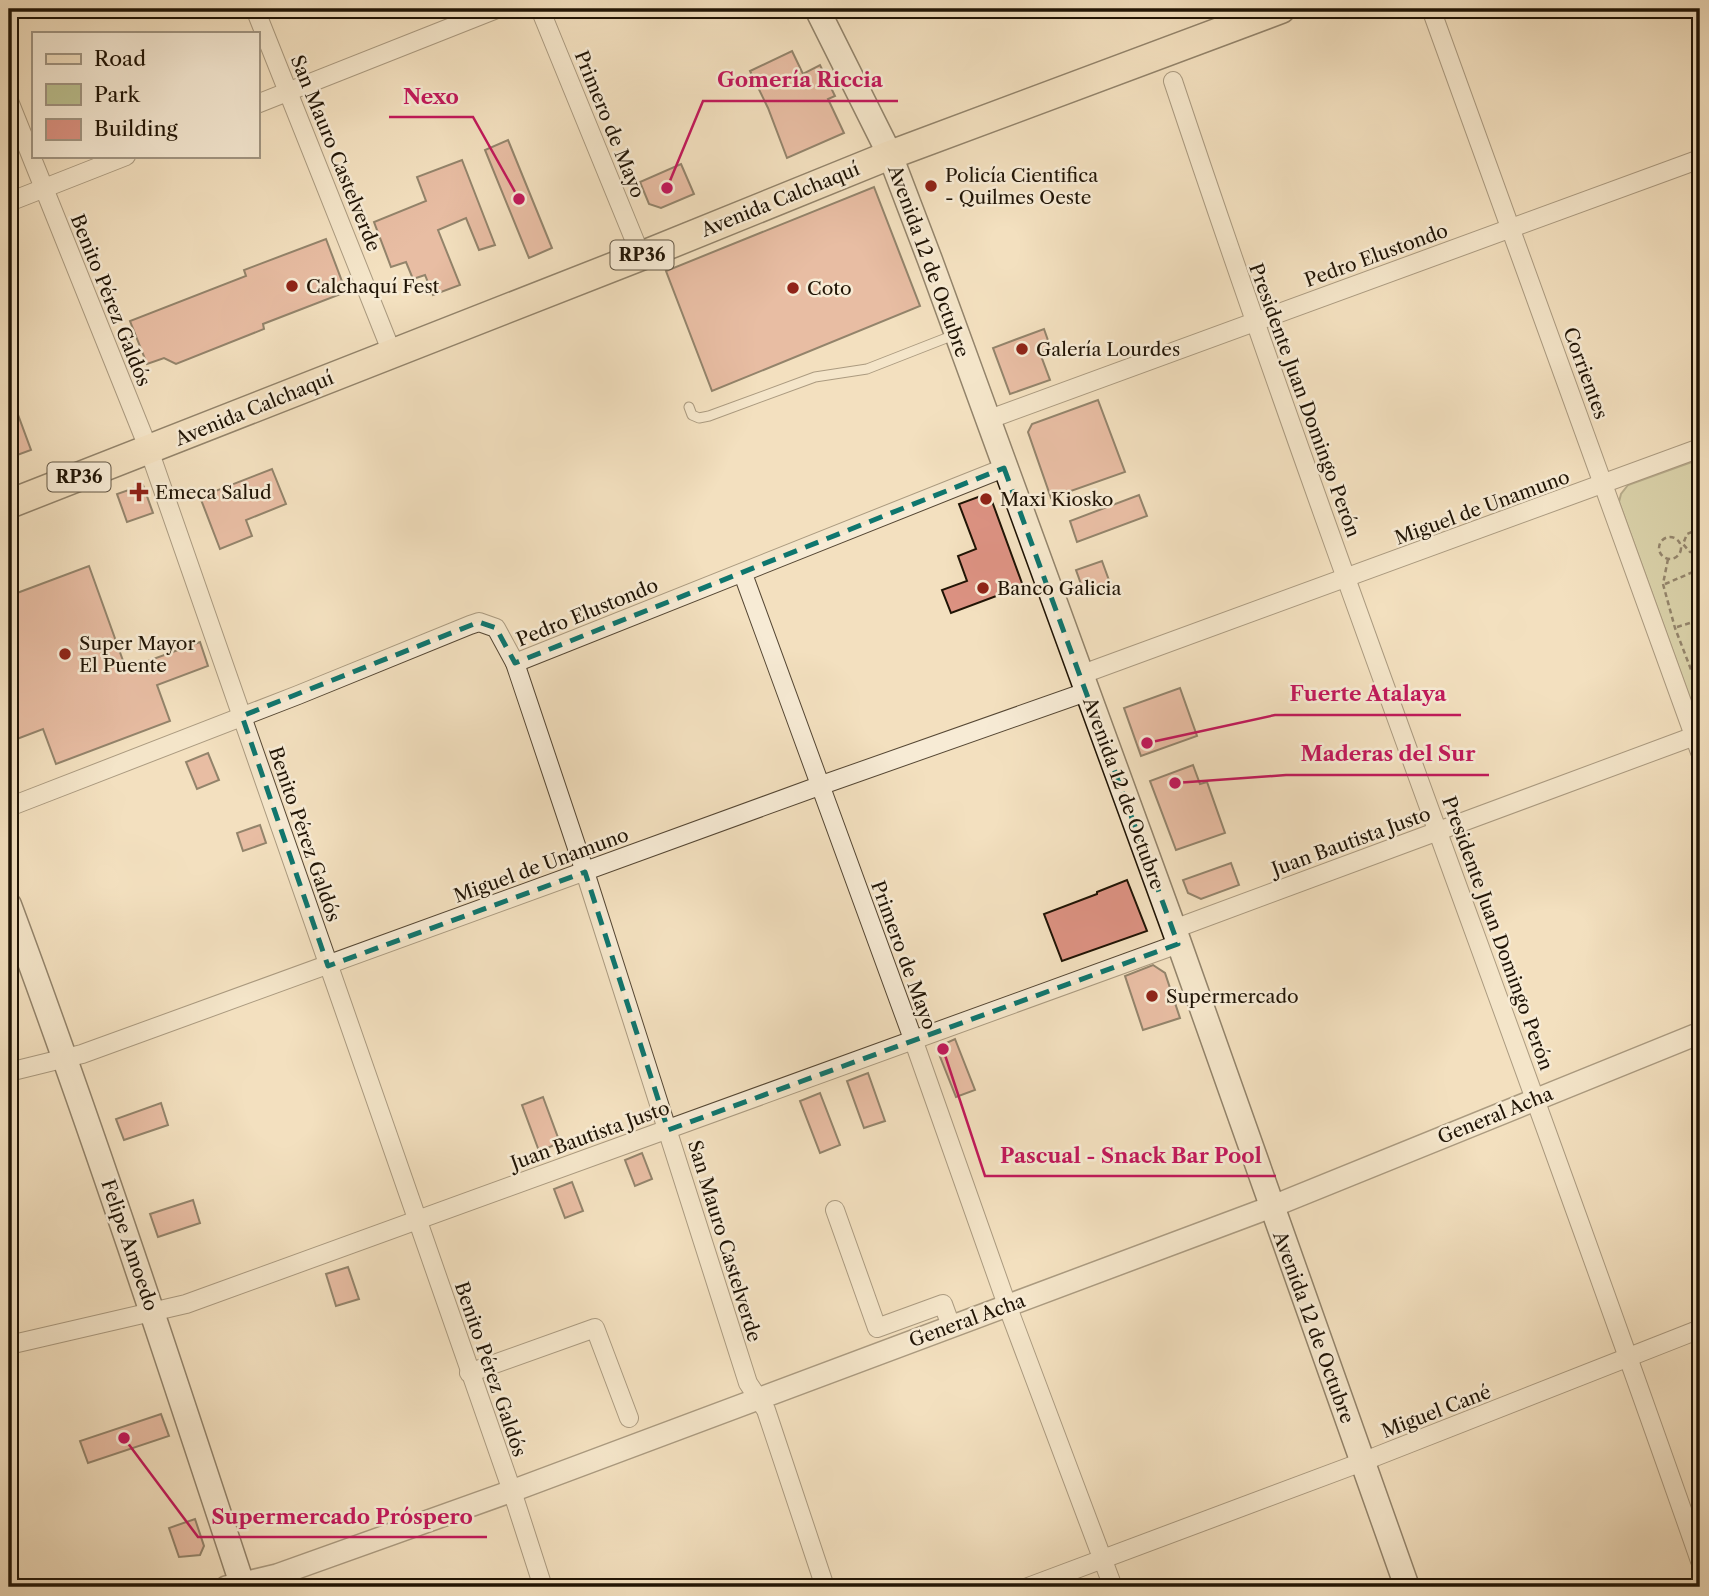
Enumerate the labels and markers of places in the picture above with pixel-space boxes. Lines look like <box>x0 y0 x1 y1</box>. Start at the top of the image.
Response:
callout: Gomería Riccia <box>703 59 898 101</box>
callout: Nexo <box>389 75 473 117</box>
place label: Policía Cientifica - Quilmes Oeste <box>945 164 1098 209</box>
marker: Policía Cientifica - Quilmes Oeste <box>923 178 939 194</box>
place label: Calchaquí Fest <box>306 275 440 298</box>
place label: Coto <box>807 277 852 300</box>
marker: Calchaquí Fest <box>284 278 300 294</box>
marker: Coto <box>785 280 801 296</box>
place label: Galería Lourdes <box>1036 338 1180 361</box>
marker: Galería Lourdes <box>1014 341 1030 357</box>
place label: Emeca Salud <box>155 481 272 504</box>
marker: Emeca Salud <box>129 482 149 502</box>
place label: Maxi Kiosko <box>1000 488 1113 511</box>
marker: Maxi Kiosko <box>978 491 994 507</box>
place label: Banco Galicia <box>997 577 1121 600</box>
marker: Banco Galicia <box>975 580 991 596</box>
place label: Super Mayor El Puente <box>79 632 195 677</box>
marker: Super Mayor El Puente <box>57 646 73 662</box>
callout: Fuerte Atalaya <box>1275 673 1461 715</box>
callout: Maderas del Sur <box>1286 733 1489 775</box>
place label: Supermercado <box>1166 985 1299 1008</box>
marker: Supermercado <box>1144 988 1160 1004</box>
callout: Pascual - Snack Bar Pool <box>985 1134 1276 1176</box>
callout: Supermercado Próspero <box>198 1495 487 1537</box>

